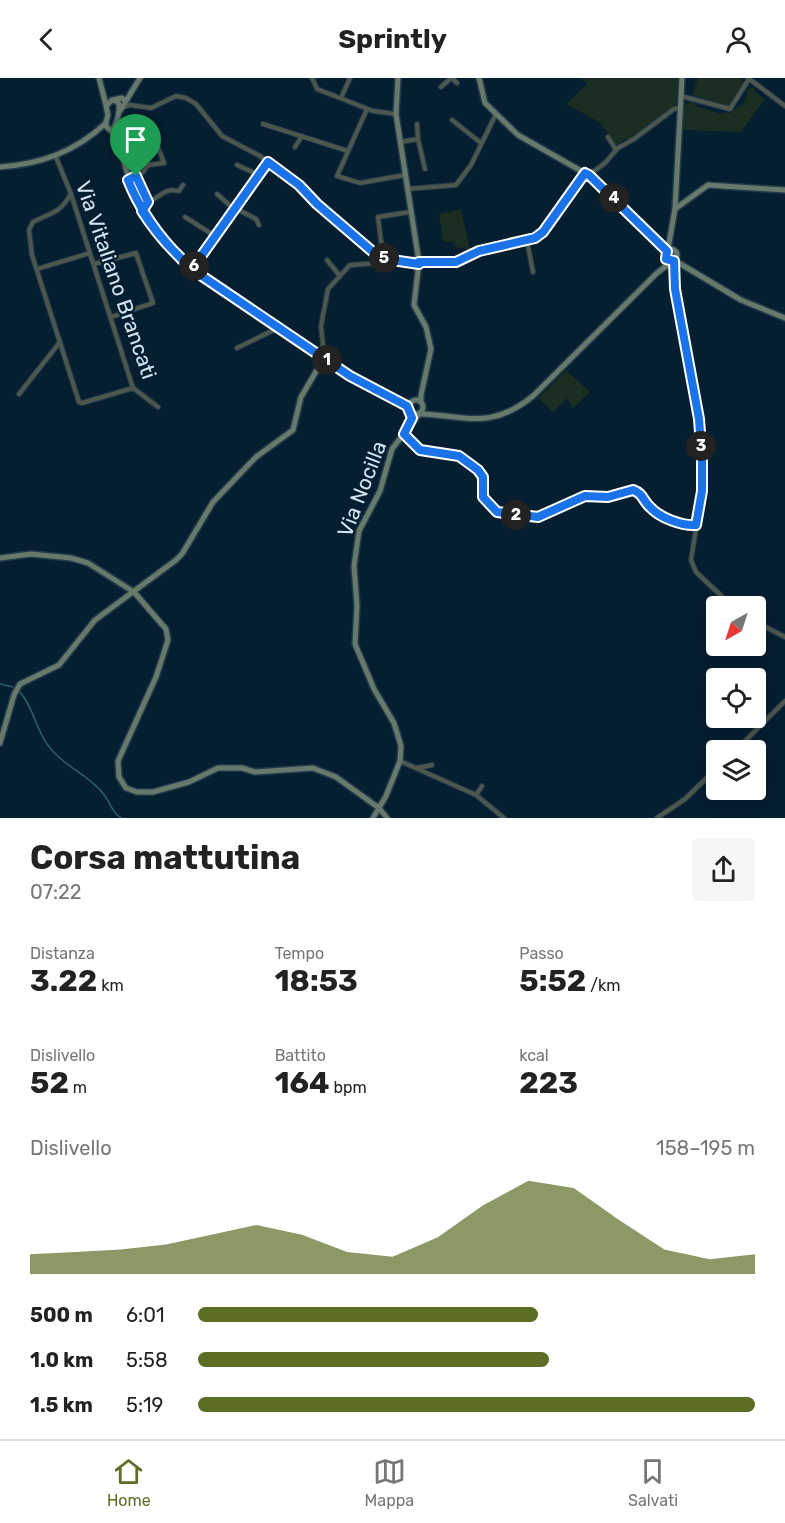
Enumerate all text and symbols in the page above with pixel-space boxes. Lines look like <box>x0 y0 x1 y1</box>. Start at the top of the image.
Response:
icon: back <box>30 23 63 56</box>
text: Sprintly <box>338 23 447 55</box>
icon: person <box>722 23 755 56</box>
pin <box>110 114 161 176</box>
icon: arrive <box>119 123 152 156</box>
street label: Via Vitaliano Brancati <box>71 178 162 382</box>
pin: 4 <box>599 183 629 213</box>
text: 4 <box>609 188 619 207</box>
pin: 5 <box>369 243 399 273</box>
text: 5 <box>379 248 389 267</box>
pin: 6 <box>179 251 209 281</box>
text: 6 <box>189 256 199 275</box>
pin: 1 <box>312 345 342 375</box>
text: 1 <box>323 350 331 369</box>
pin: 3 <box>686 431 716 461</box>
text: 3 <box>696 436 706 455</box>
street label: Via Nocilla <box>332 437 391 540</box>
pin: 2 <box>501 500 531 530</box>
text: 2 <box>511 505 521 524</box>
north arrow <box>706 596 766 656</box>
map controls <box>706 596 766 800</box>
button: locate <box>706 668 766 728</box>
button: layers <box>706 740 766 800</box>
text: Corsa mattutina <box>30 838 300 877</box>
button: share <box>692 838 755 901</box>
text: 07:22 <box>30 880 82 904</box>
text: Distanza <box>30 944 95 963</box>
text: Tempo <box>275 944 324 963</box>
text: Passo <box>519 944 564 963</box>
text: 3.22 <box>30 963 97 999</box>
text: 18:53 <box>275 963 358 999</box>
text: 5:52 <box>519 963 586 999</box>
text: km <box>97 976 124 995</box>
text: /km <box>586 976 620 995</box>
text: Dislivello <box>30 1046 95 1065</box>
text: Battito <box>275 1046 326 1065</box>
text: kcal <box>519 1046 549 1065</box>
text: 52 <box>30 1065 69 1101</box>
text: 164 <box>275 1065 330 1101</box>
text: 223 <box>519 1065 578 1101</box>
text: m <box>69 1078 87 1097</box>
text: bpm <box>330 1078 367 1097</box>
text: Dislivello <box>30 1136 112 1160</box>
text: 158–195 m <box>656 1136 755 1160</box>
text: 500 m <box>30 1303 93 1327</box>
text: 6:01 <box>126 1303 164 1327</box>
text: 1.0 km <box>30 1348 93 1372</box>
text: 5:58 <box>126 1348 168 1372</box>
text: 1.5 km <box>30 1393 93 1417</box>
text: 5:19 <box>126 1393 163 1417</box>
tab: Home <box>107 1455 151 1510</box>
tab: Mappa <box>365 1455 414 1510</box>
tab: Salvati <box>628 1455 678 1510</box>

